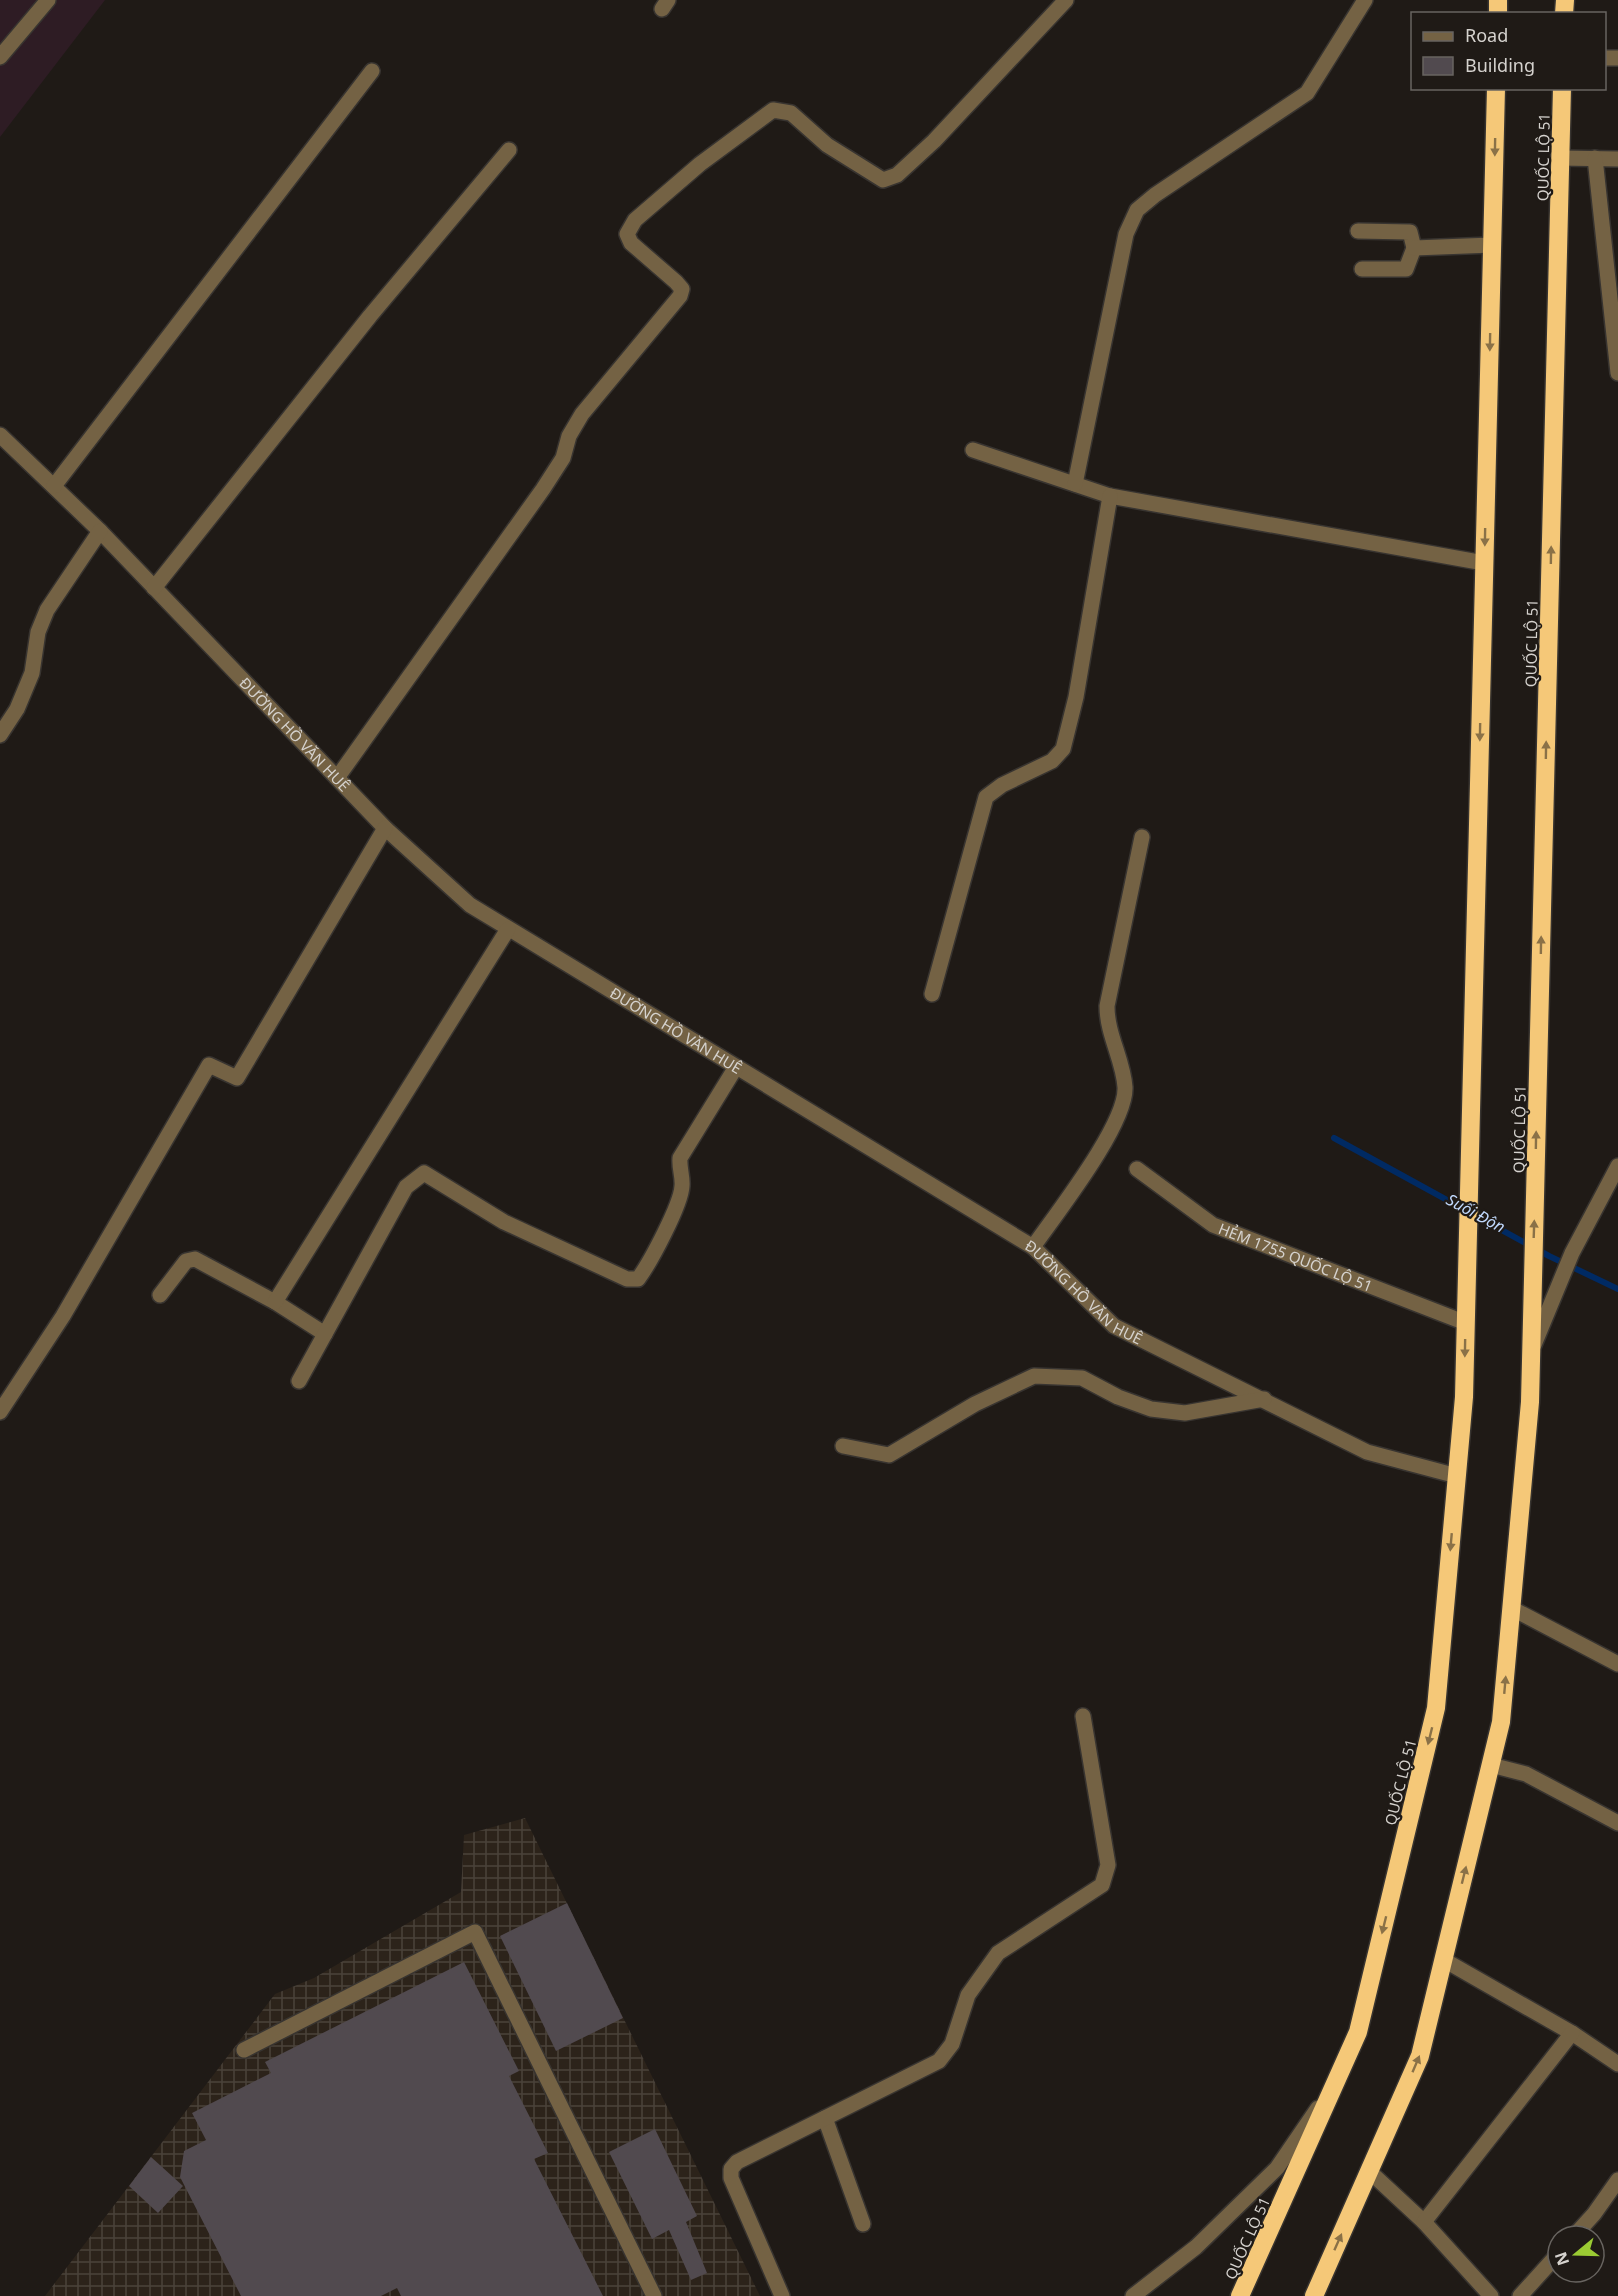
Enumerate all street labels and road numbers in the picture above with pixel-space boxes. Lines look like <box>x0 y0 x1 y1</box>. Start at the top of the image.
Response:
street label: QUỐC LỘ 51 <box>1532 113 1554 201</box>
street label: QUỐC LỘ 51 <box>1520 599 1542 687</box>
street label: ĐƯỜNG HỒ VĂN HUÊ <box>235 673 354 795</box>
street label: ĐƯỜNG HỒ VĂN HUÊ <box>606 982 746 1078</box>
street label: QUỐC LỘ 51 <box>1508 1085 1530 1173</box>
street label: HẺM 1755 QUỐC LỘ 51 <box>1216 1218 1375 1296</box>
street label: ĐƯỜNG HỒ VĂN HUÊ <box>1022 1235 1146 1349</box>
street label: QUỐC LỘ 51 <box>1380 1737 1420 1827</box>
street label: QUỐC LỘ 51 <box>1220 2194 1274 2282</box>

